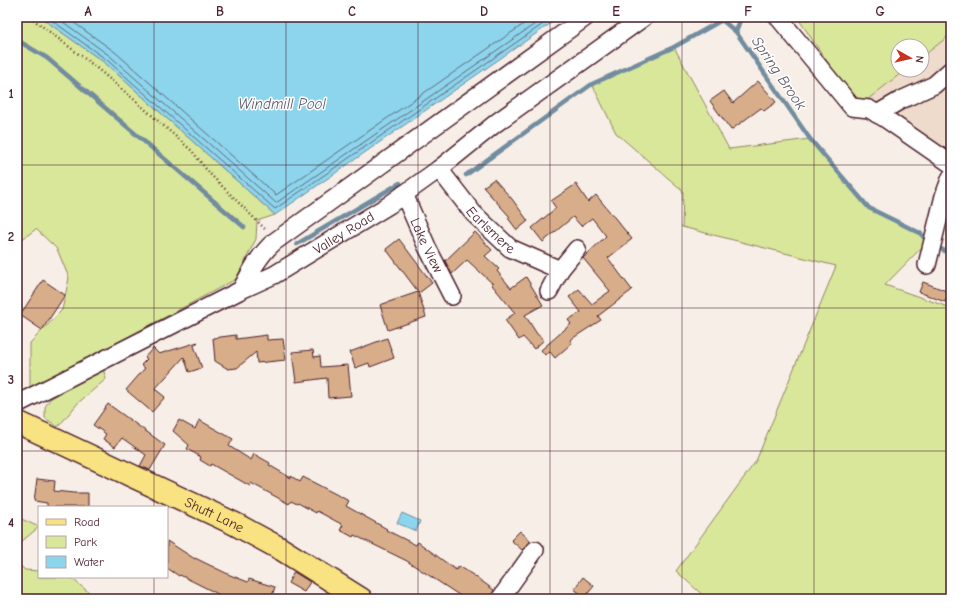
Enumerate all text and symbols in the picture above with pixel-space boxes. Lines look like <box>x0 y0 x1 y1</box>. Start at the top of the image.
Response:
text: A <box>84 4 92 19</box>
text: B <box>216 4 224 19</box>
text: C <box>348 4 356 19</box>
text: D <box>480 4 488 19</box>
text: E <box>612 4 620 19</box>
text: F <box>744 4 752 19</box>
text: G <box>875 4 885 19</box>
water label: Spring Brook <box>748 33 811 114</box>
north arrow <box>890 38 930 78</box>
text: N <box>912 55 926 64</box>
text: 1 <box>8 86 14 101</box>
water label: Windmill Pool <box>238 95 327 113</box>
street label: Earlsmere <box>462 203 517 258</box>
street label: Valley Road <box>310 208 377 258</box>
street label: Lake View <box>406 215 447 276</box>
text: 2 <box>8 229 14 244</box>
text: 3 <box>8 372 14 387</box>
street label: Shutt Lane <box>182 494 247 536</box>
legend <box>38 506 168 578</box>
text: 4 <box>8 515 14 530</box>
text: Road <box>74 515 100 529</box>
text: Park <box>74 535 97 549</box>
text: Water <box>74 555 104 569</box>

